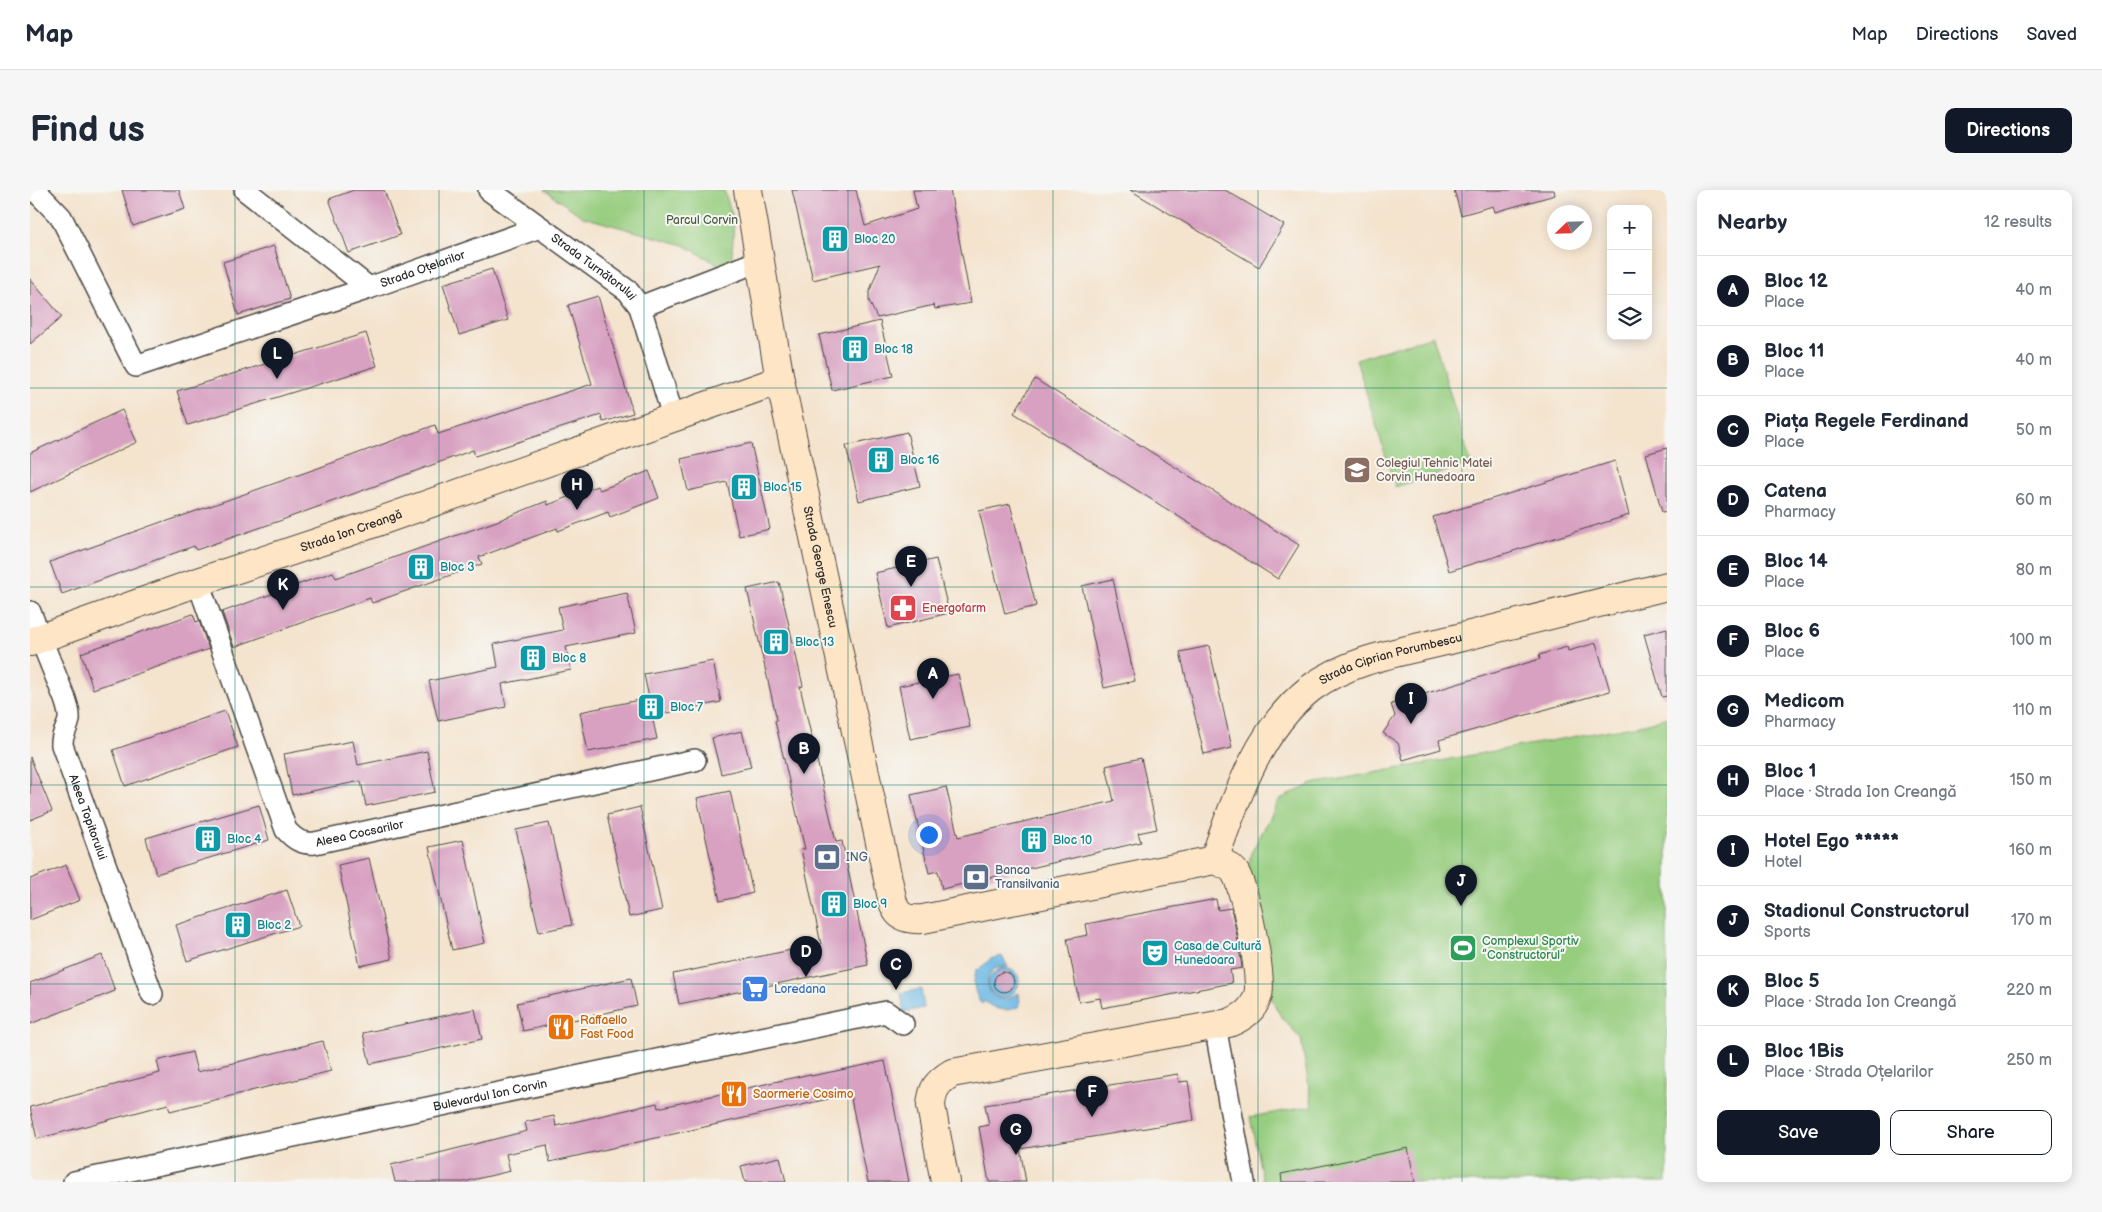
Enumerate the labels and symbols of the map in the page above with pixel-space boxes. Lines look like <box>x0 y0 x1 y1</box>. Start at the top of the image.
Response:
north arrow <box>1547 205 1592 250</box>
park label: Parcul Corvin <box>666 213 738 228</box>
building icon: Bloc 20 <box>820 224 850 254</box>
street label: Strada Turnătorului <box>548 230 640 303</box>
place label: Bloc 20 <box>854 232 895 247</box>
street label: Strada Oțelarilor <box>378 247 468 291</box>
building icon: Bloc 18 <box>840 334 870 364</box>
pin: L <box>261 338 293 379</box>
place label: Bloc 18 <box>874 342 913 357</box>
building icon: Bloc 16 <box>866 445 896 475</box>
place label: Bloc 16 <box>900 453 939 468</box>
school or university icon: Colegiul Tehnic Matei Corvin Hunedoara <box>1342 455 1372 485</box>
place label: Colegiul Tehnic Matei Corvin Hunedoara <box>1376 456 1493 485</box>
pin: H <box>561 469 593 510</box>
building icon: Bloc 15 <box>729 472 759 502</box>
place label: Bloc 15 <box>763 480 802 495</box>
street label: Strada George Enescu <box>800 505 841 629</box>
street label: Strada Ion Creangă <box>299 506 404 555</box>
pin: E <box>895 546 927 587</box>
building icon: Bloc 3 <box>406 552 436 582</box>
place label: Bloc 3 <box>440 560 475 575</box>
pin: K <box>267 569 299 610</box>
pharmacy icon: Energofarm <box>888 593 918 623</box>
place label: Energofarm <box>922 601 986 616</box>
building icon: Bloc 13 <box>761 627 791 657</box>
street label: Strada Ciprian Porumbescu <box>1316 630 1464 688</box>
place label: Bloc 13 <box>795 635 834 650</box>
building icon: Bloc 8 <box>518 643 548 673</box>
place label: Bloc 8 <box>552 651 586 666</box>
pin: A <box>917 658 949 699</box>
pin: I <box>1395 683 1427 724</box>
building icon: Bloc 7 <box>636 692 666 722</box>
place label: Bloc 7 <box>670 700 703 715</box>
pin: B <box>788 733 820 774</box>
street label: Aleea Topitorului <box>66 772 110 862</box>
street label: Aleea Cocsarilor <box>314 816 406 850</box>
your location <box>916 822 942 848</box>
building icon: Bloc 4 <box>193 824 223 854</box>
building icon: Bloc 10 <box>1019 825 1049 855</box>
place label: Bloc 4 <box>227 832 262 847</box>
place label: Bloc 10 <box>1053 833 1092 848</box>
bank icon: ING <box>812 842 842 872</box>
place label: ING <box>846 850 868 865</box>
bank icon: Banca Transilvania <box>961 862 991 892</box>
place label: Banca Transilvania <box>995 863 1060 892</box>
pin: J <box>1445 865 1477 906</box>
building icon: Bloc 9 <box>819 889 849 919</box>
place label: Bloc 9 <box>853 897 887 912</box>
building icon: Bloc 2 <box>223 910 253 940</box>
place label: Bloc 2 <box>257 918 291 933</box>
sports icon: Complexul Sportiv ”Constructorul” <box>1448 933 1478 963</box>
place label: Complexul Sportiv ”Constructorul” <box>1482 934 1579 963</box>
pin: D <box>790 936 822 977</box>
theatre icon: Casa de Cultură Hunedoara <box>1140 938 1170 968</box>
place label: Casa de Cultură Hunedoara <box>1174 939 1262 968</box>
pin: C <box>880 949 912 990</box>
supermarket icon: Loredana <box>740 974 770 1004</box>
place label: Loredana <box>774 982 826 997</box>
restaurant icon: Raffaello Fast Food <box>546 1012 576 1042</box>
place label: Raffaello Fast Food <box>580 1013 634 1042</box>
street label: Bulevardul Ion Corvin <box>432 1076 549 1114</box>
pin: F <box>1076 1076 1108 1117</box>
restaurant icon: Saormerie Cosimo <box>719 1079 749 1109</box>
place label: Saormerie Cosimo <box>753 1087 854 1102</box>
pin: G <box>1000 1114 1032 1155</box>

